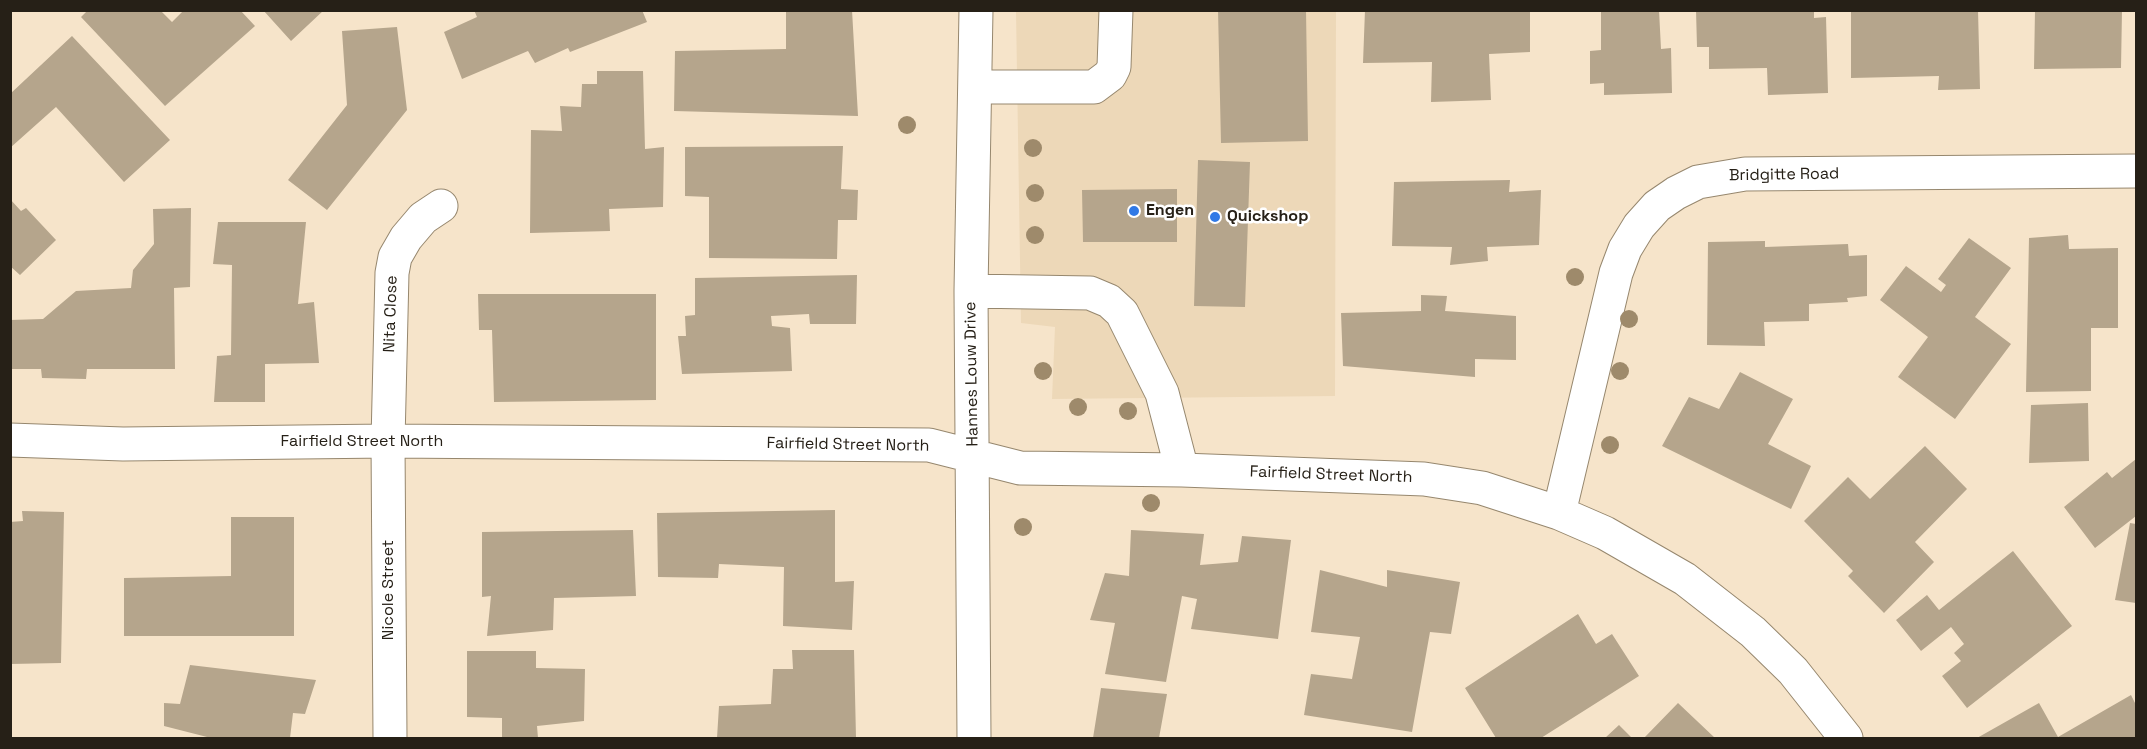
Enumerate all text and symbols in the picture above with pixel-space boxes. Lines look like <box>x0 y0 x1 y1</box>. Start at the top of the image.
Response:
street label: Bridgitte Road <box>1729 164 1839 186</box>
place label: Engen <box>1146 201 1194 221</box>
marker: Engen <box>1127 204 1141 218</box>
place label: Quickshop <box>1227 207 1308 227</box>
marker: Quickshop <box>1208 210 1222 224</box>
street label: Nita Close <box>380 275 402 353</box>
street label: Hannes Louw Drive <box>961 301 983 447</box>
street label: Fairfield Street North <box>281 432 443 452</box>
street label: Fairfield Street North <box>766 434 930 456</box>
street label: Fairfield Street North <box>1249 463 1413 487</box>
street label: Nicole Street <box>379 540 399 640</box>

